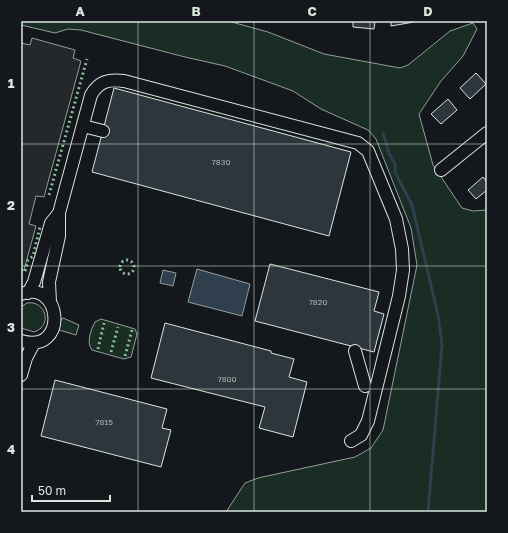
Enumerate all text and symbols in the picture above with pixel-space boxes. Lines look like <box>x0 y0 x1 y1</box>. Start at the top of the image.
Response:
text: A <box>75 3 85 19</box>
text: B <box>191 3 201 19</box>
text: C <box>307 3 317 19</box>
text: D <box>423 3 433 19</box>
text: 1 <box>8 75 15 91</box>
house number: 7830 <box>212 157 230 167</box>
text: 2 <box>7 197 15 213</box>
house number: 7820 <box>309 297 327 307</box>
text: 3 <box>7 319 15 335</box>
house number: 7800 <box>217 374 237 384</box>
house number: 7815 <box>95 417 113 427</box>
text: 4 <box>7 441 15 457</box>
scale bar <box>32 477 110 503</box>
text: 50 m <box>38 483 66 498</box>

